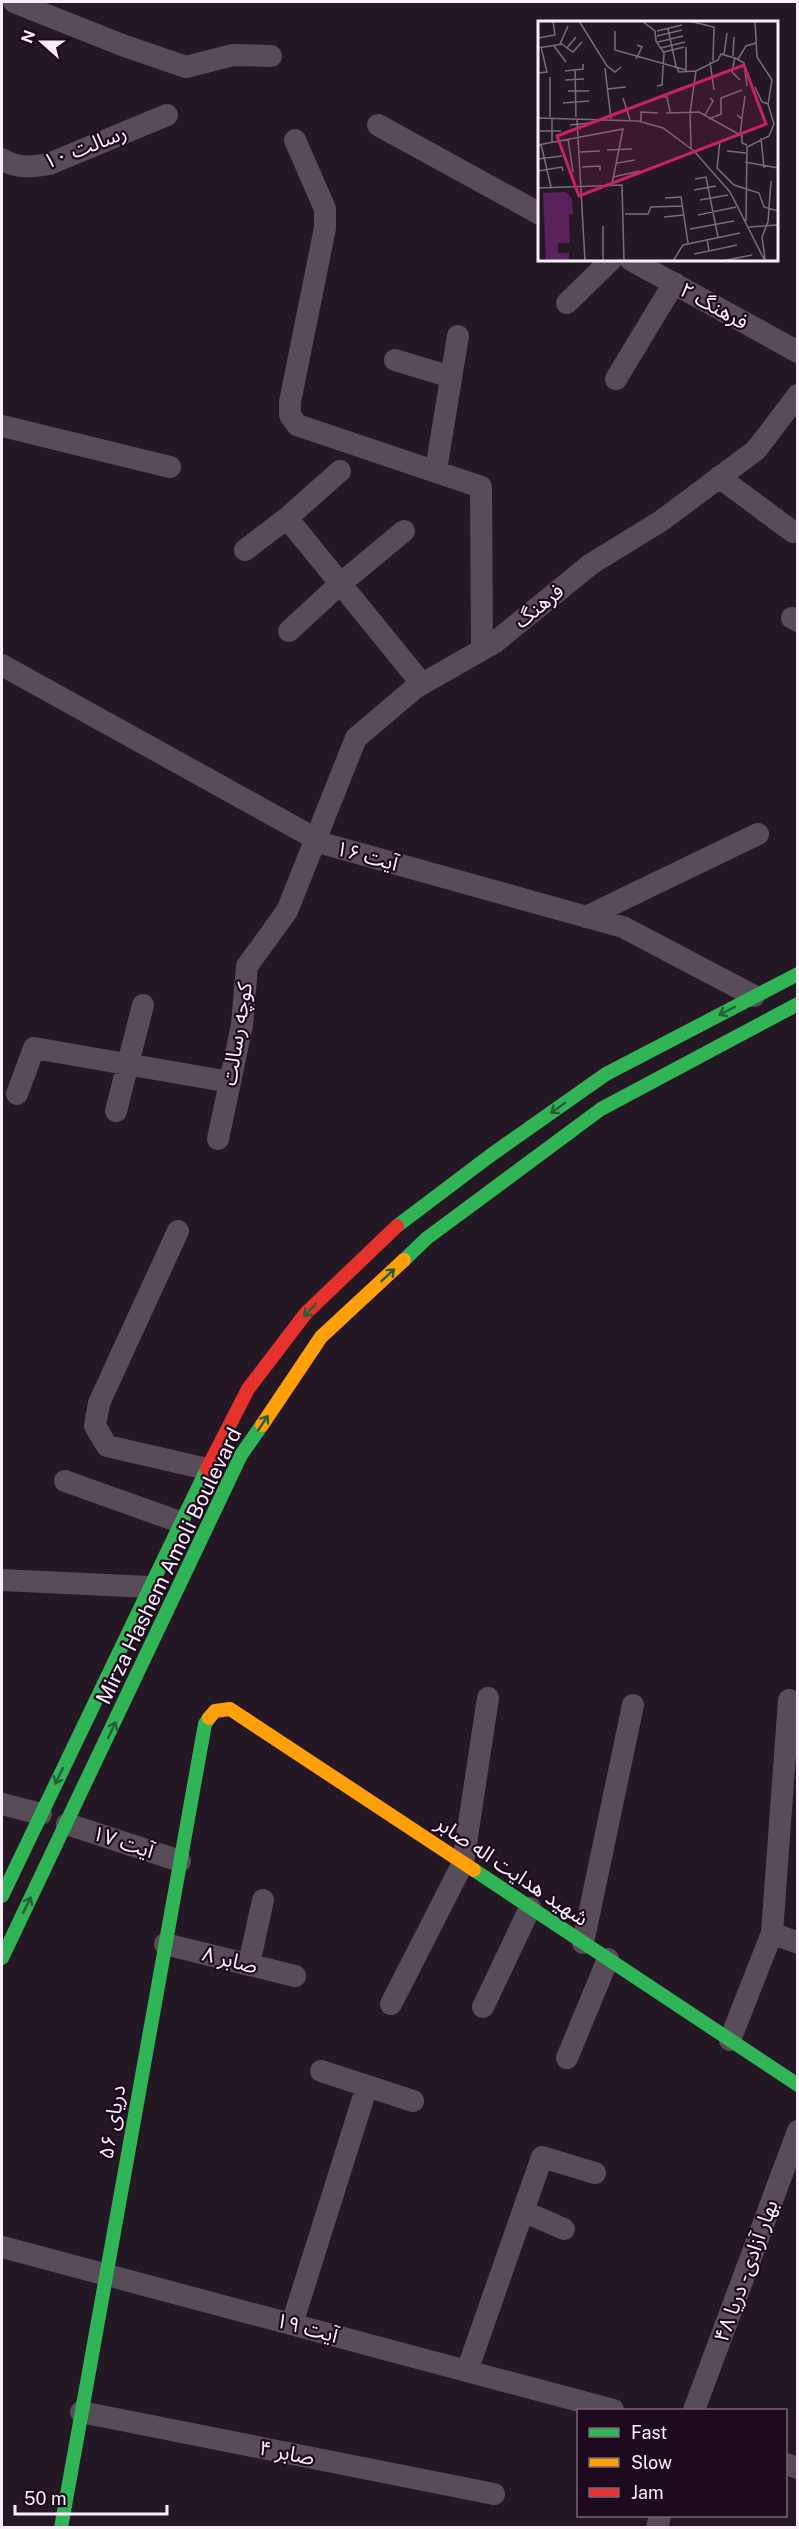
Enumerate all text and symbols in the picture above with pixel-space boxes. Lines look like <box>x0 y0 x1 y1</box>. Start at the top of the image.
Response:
north arrow <box>12 12 72 72</box>
inset map <box>538 21 778 261</box>
text: N <box>17 28 40 46</box>
street label: رسالت ۱۰ <box>40 119 130 174</box>
street label: فرهنگ ۲ <box>676 277 753 334</box>
street label: فرهنگ <box>509 578 569 633</box>
street label: آیت ۱۶ <box>333 835 402 876</box>
street label: کوچه رسالت <box>216 980 258 1088</box>
one-way arrow <box>719 1005 736 1017</box>
one-way arrow <box>551 1102 567 1114</box>
one-way arrow <box>380 1268 395 1282</box>
one-way arrow <box>303 1302 317 1317</box>
one-way arrow <box>257 1416 269 1432</box>
street label: Mirza Hashem Amoli Boulevard <box>91 1423 247 1708</box>
one-way arrow <box>107 1721 118 1739</box>
one-way arrow <box>53 1766 64 1784</box>
street label: شهید هدایت اله صابر <box>430 1810 593 1931</box>
street label: آیت ۱۷ <box>89 1820 158 1863</box>
one-way arrow <box>22 1897 33 1915</box>
street label: صابر ۸ <box>200 1941 260 1978</box>
street label: دریای ۵۶ <box>93 2083 130 2161</box>
street label: بهار آزادی - دریا ۴۸ <box>708 2196 783 2345</box>
street label: آیت ۱۹ <box>273 2307 342 2348</box>
legend <box>577 2409 787 2517</box>
text: Fast <box>631 2422 667 2443</box>
street label: صابر ۴ <box>257 2435 317 2470</box>
text: Slow <box>631 2452 672 2473</box>
scale bar <box>15 2478 166 2516</box>
text: Jam <box>631 2482 664 2503</box>
text: 50 m <box>24 2488 67 2509</box>

